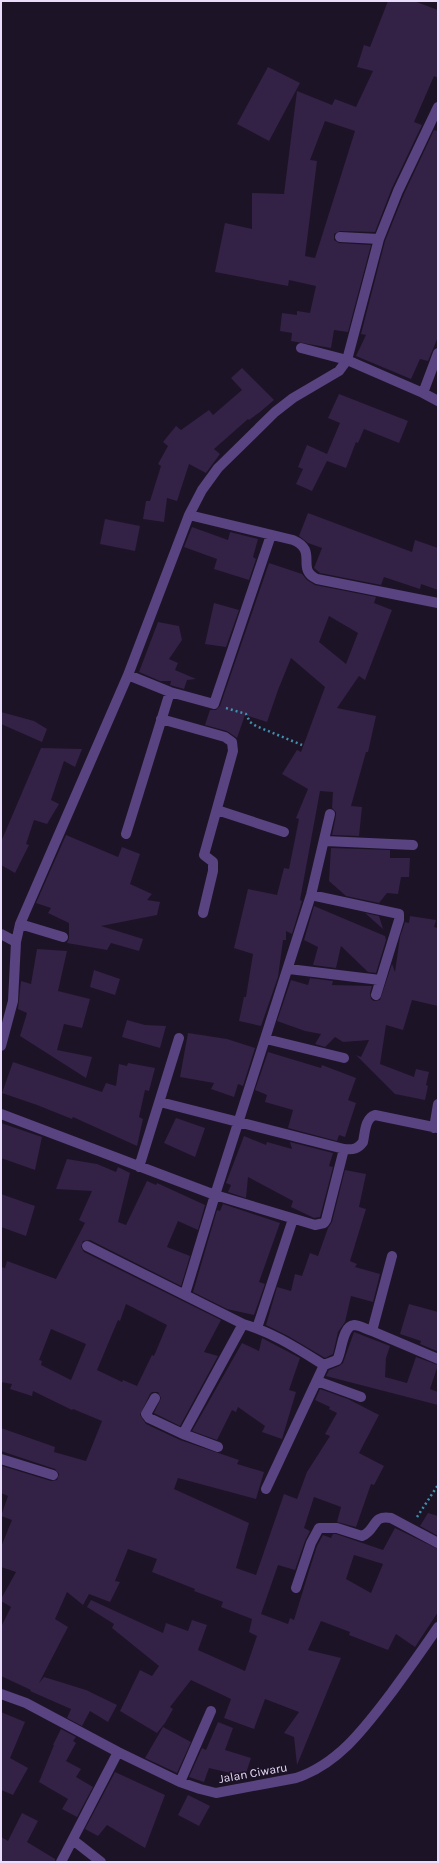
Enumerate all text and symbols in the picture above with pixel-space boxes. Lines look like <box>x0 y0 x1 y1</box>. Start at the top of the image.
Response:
street label: Jalan Ciwaru <box>218 1760 288 1786</box>

